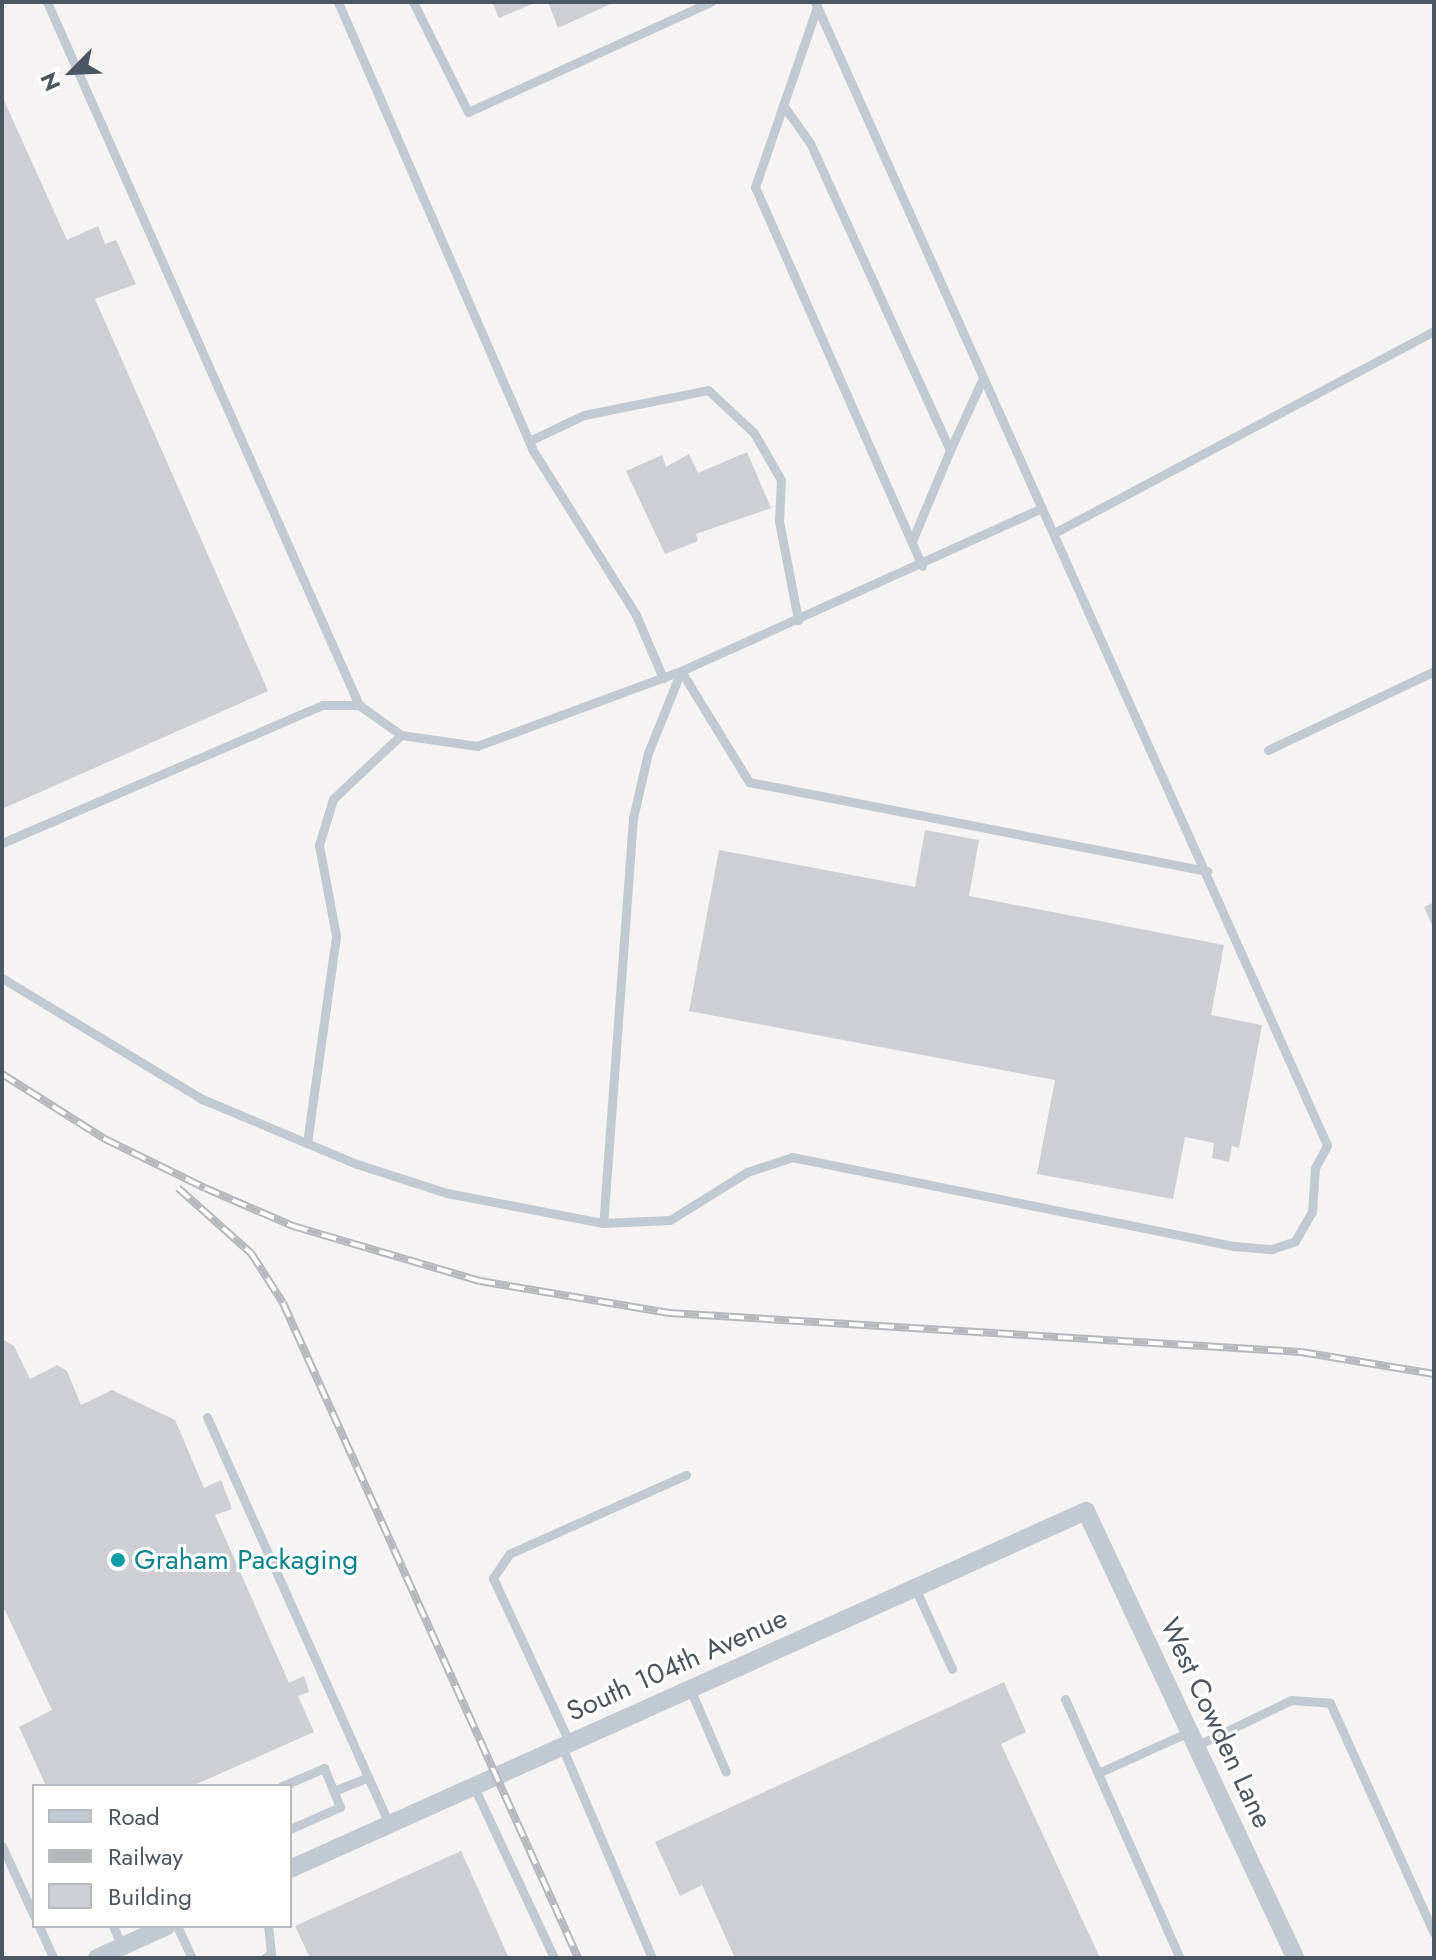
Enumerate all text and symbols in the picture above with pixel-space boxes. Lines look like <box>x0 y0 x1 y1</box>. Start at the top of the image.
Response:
north arrow <box>32 32 112 112</box>
text: N <box>32 67 68 96</box>
place label: Graham Packaging <box>134 1543 358 1577</box>
marker: Graham Packaging <box>109 1551 127 1569</box>
street label: South 104th Avenue <box>561 1601 793 1729</box>
street label: West Cowden Lane <box>1153 1613 1279 1833</box>
legend <box>32 1784 292 1928</box>
text: Road <box>108 1799 160 1834</box>
text: Railway <box>108 1839 183 1874</box>
text: Building <box>108 1879 192 1914</box>

